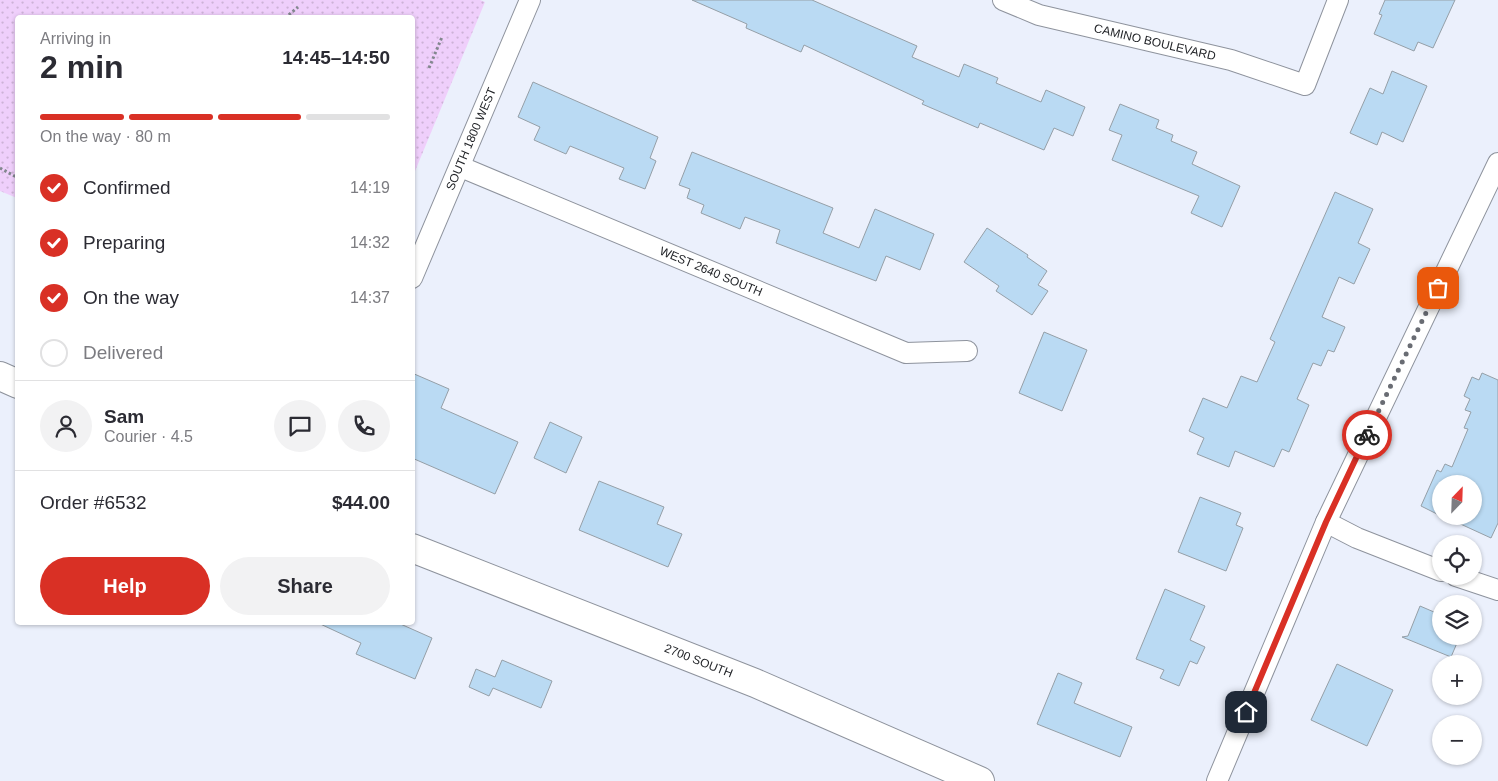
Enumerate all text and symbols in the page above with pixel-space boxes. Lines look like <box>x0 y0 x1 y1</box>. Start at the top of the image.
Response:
street label: CAMINO BOULEVARD <box>1093 21 1217 63</box>
text: Arriving in <box>40 30 111 47</box>
text: 14:45–14:50 <box>282 47 390 68</box>
text: 2 min <box>40 49 124 85</box>
street label: SOUTH 1800 WEST <box>443 85 499 192</box>
text: On the way · 80 m <box>40 128 171 145</box>
icon: check <box>40 174 68 202</box>
text: Confirmed <box>83 177 171 198</box>
text: 14:19 <box>350 179 390 196</box>
icon: check <box>40 229 68 257</box>
text: Preparing <box>83 232 165 253</box>
text: 14:32 <box>350 234 390 251</box>
street label: WEST 2640 SOUTH <box>658 244 764 299</box>
pin <box>1417 267 1459 309</box>
icon: bag <box>1424 274 1452 302</box>
icon: check <box>40 284 68 312</box>
text: On the way <box>83 287 179 308</box>
text: 14:37 <box>350 289 390 306</box>
text: Delivered <box>83 342 163 363</box>
button: person <box>40 400 92 452</box>
button: chat <box>274 400 326 452</box>
button: phone <box>338 400 390 452</box>
text: Sam <box>104 406 144 427</box>
courier <box>1342 410 1392 460</box>
icon: bike <box>1353 421 1381 449</box>
text: Courier · 4.5 <box>104 428 193 445</box>
north arrow <box>1432 475 1482 525</box>
map controls <box>1432 475 1482 765</box>
text: Order #6532 <box>40 492 147 513</box>
text: $44.00 <box>332 492 390 513</box>
button: locate <box>1432 535 1482 585</box>
button: Help <box>40 557 210 615</box>
button: Share <box>220 557 390 615</box>
button: layers <box>1432 595 1482 645</box>
street label: 2700 SOUTH <box>662 641 735 681</box>
button: + <box>1432 655 1482 705</box>
pin <box>1225 691 1267 733</box>
icon: home <box>1232 698 1260 726</box>
button: − <box>1432 715 1482 765</box>

